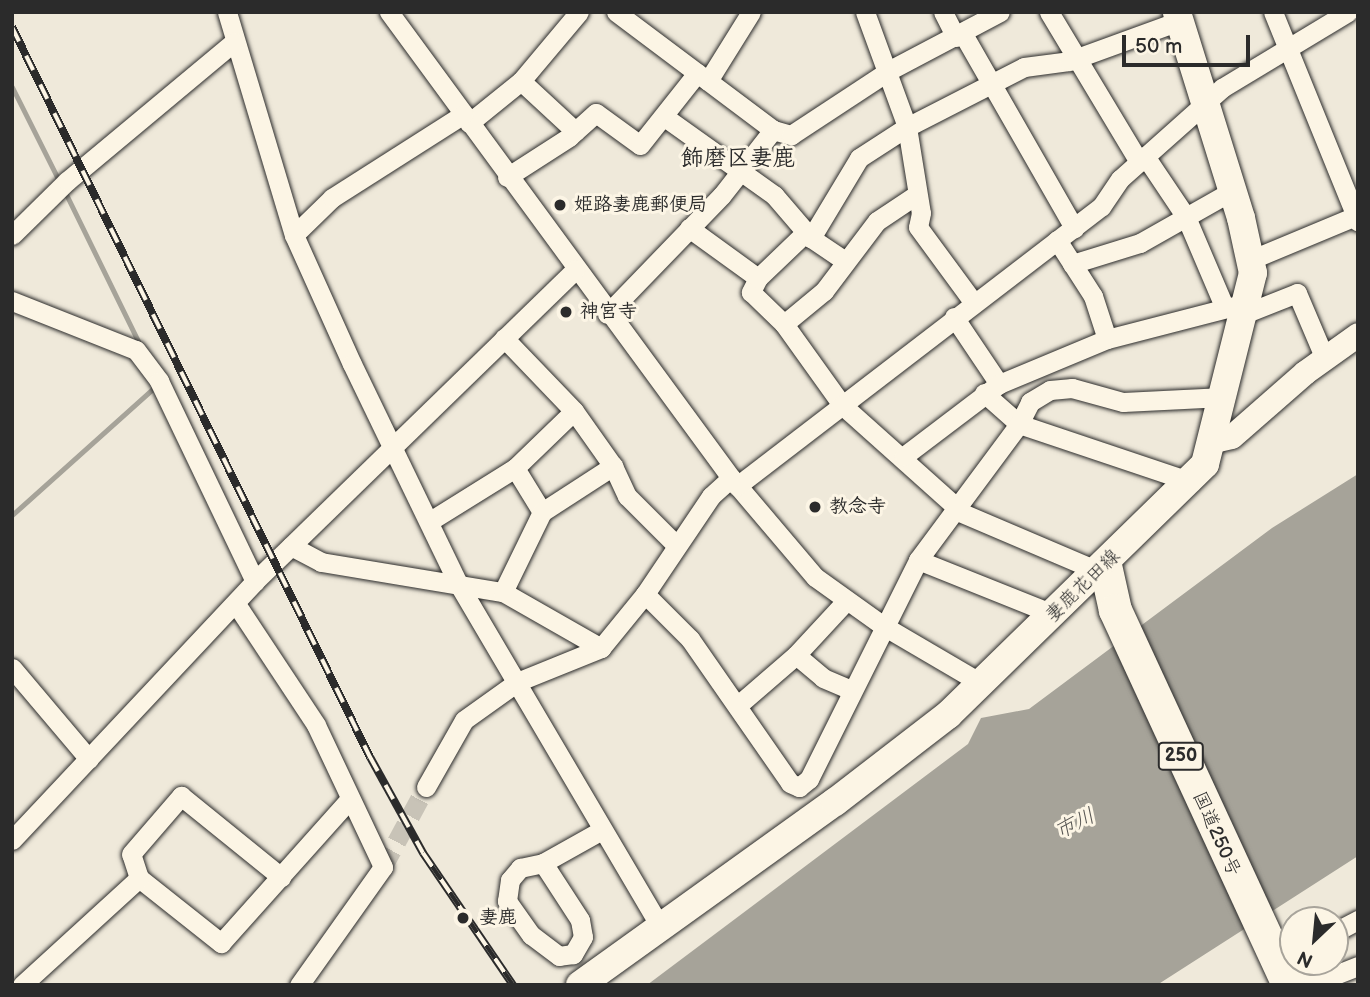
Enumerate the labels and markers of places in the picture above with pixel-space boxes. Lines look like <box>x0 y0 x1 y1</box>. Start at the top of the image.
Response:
place label: 姫路妻鹿郵便局 <box>574 194 707 216</box>
marker: 姫路妻鹿郵便局 <box>552 197 568 213</box>
place label: 神宮寺 <box>580 301 637 323</box>
marker: 神宮寺 <box>558 304 574 320</box>
place label: 教念寺 <box>829 496 886 518</box>
marker: 教念寺 <box>807 499 823 515</box>
place label: 妻鹿 <box>479 907 517 929</box>
marker: 妻鹿 <box>453 908 473 928</box>

